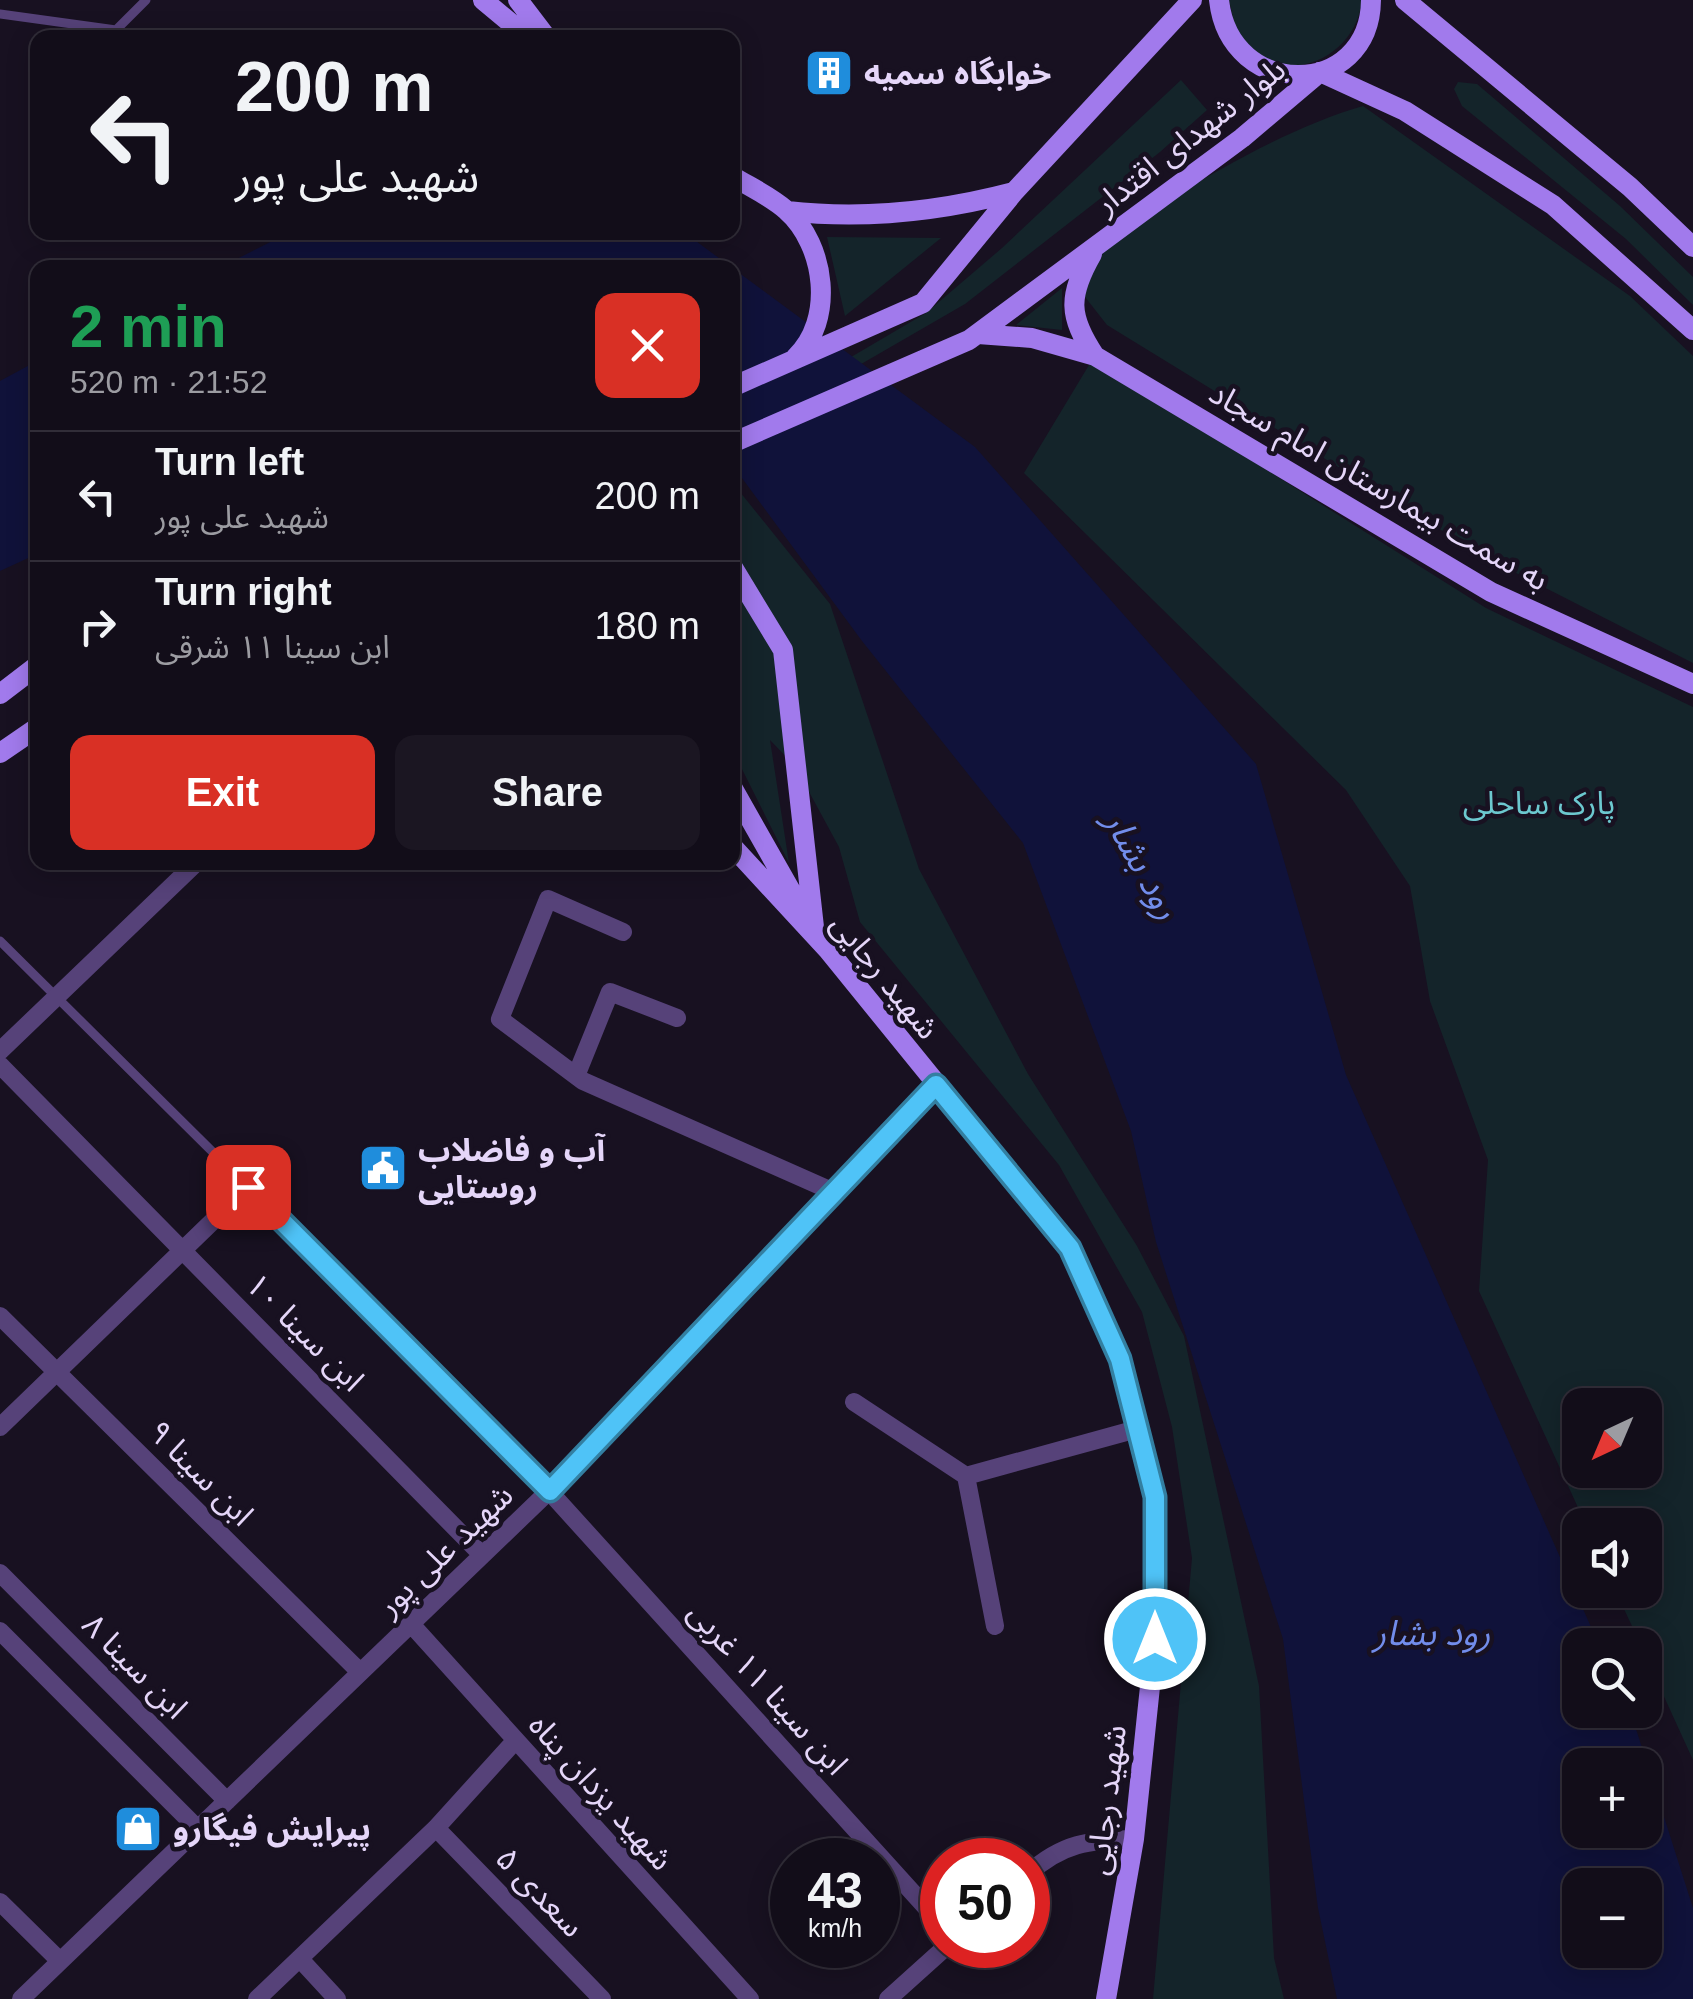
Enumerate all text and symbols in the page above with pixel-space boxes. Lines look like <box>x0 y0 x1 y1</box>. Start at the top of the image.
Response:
building icon: خوابگاه سمیه <box>803 47 855 99</box>
text: 200 m <box>235 48 433 126</box>
street label: بلوار شهدای اقتدار <box>1087 51 1293 223</box>
place label: خوابگاه سمیه <box>864 55 1051 91</box>
icon: left <box>70 70 200 200</box>
text: شهید علی پور <box>235 151 479 202</box>
text: 2 min <box>70 293 227 360</box>
button: close <box>595 293 700 398</box>
text: 520 m · 21:52 <box>70 364 267 400</box>
street label: به سمت بیمارستان امام سجاد <box>1200 374 1555 603</box>
text: Turn left <box>155 441 304 483</box>
icon: left <box>70 469 125 524</box>
text: 200 m <box>594 475 700 517</box>
text: شهید علی پور <box>155 499 329 535</box>
text: Turn right <box>155 571 332 613</box>
icon: right <box>70 599 125 654</box>
text: 180 m <box>594 605 700 647</box>
text: ابن سینا ۱۱ شرقی <box>155 629 390 665</box>
button: Exit <box>70 735 375 850</box>
button: Share <box>395 735 700 850</box>
park label: پارک ساحلی <box>1463 785 1615 823</box>
water label: رود بشار <box>1094 801 1188 926</box>
street label: شهید رجایی <box>823 906 946 1047</box>
place label: آب و فاضلاب روستایی <box>418 1132 607 1206</box>
public building icon: آب و فاضلاب روستایی <box>357 1142 409 1194</box>
pin <box>206 1145 291 1230</box>
icon: arrive <box>221 1160 276 1215</box>
street label: ابن سینا ۱۰ <box>239 1266 371 1398</box>
north arrow <box>1562 1388 1662 1488</box>
map controls <box>1562 1388 1662 1968</box>
street label: ابن سینا ۹ <box>141 1413 261 1533</box>
street label: شهید علی پور <box>369 1477 522 1626</box>
button: sound <box>1562 1508 1662 1608</box>
position arrow <box>1103 1587 1207 1691</box>
street label: ابن سینا ۱۱ غربی <box>680 1594 855 1783</box>
street label: ابن سینا ۸ <box>75 1606 195 1726</box>
water label: رود بشار <box>1370 1613 1491 1654</box>
button: search <box>1562 1628 1662 1728</box>
street label: شهید یزدان پناه <box>520 1707 680 1879</box>
street label: شهید رجایی <box>1079 1723 1134 1877</box>
button: + <box>1562 1748 1662 1848</box>
shop icon: پیرایش فیگارو <box>112 1803 164 1855</box>
place label: پیرایش فیگارو <box>173 1811 371 1851</box>
speed limit sign: 50 <box>920 1838 1050 1968</box>
street label: سعدی ۵ <box>489 1840 591 1944</box>
text: 43 <box>807 1863 863 1919</box>
button: − <box>1562 1868 1662 1968</box>
text: km/h <box>808 1914 862 1942</box>

